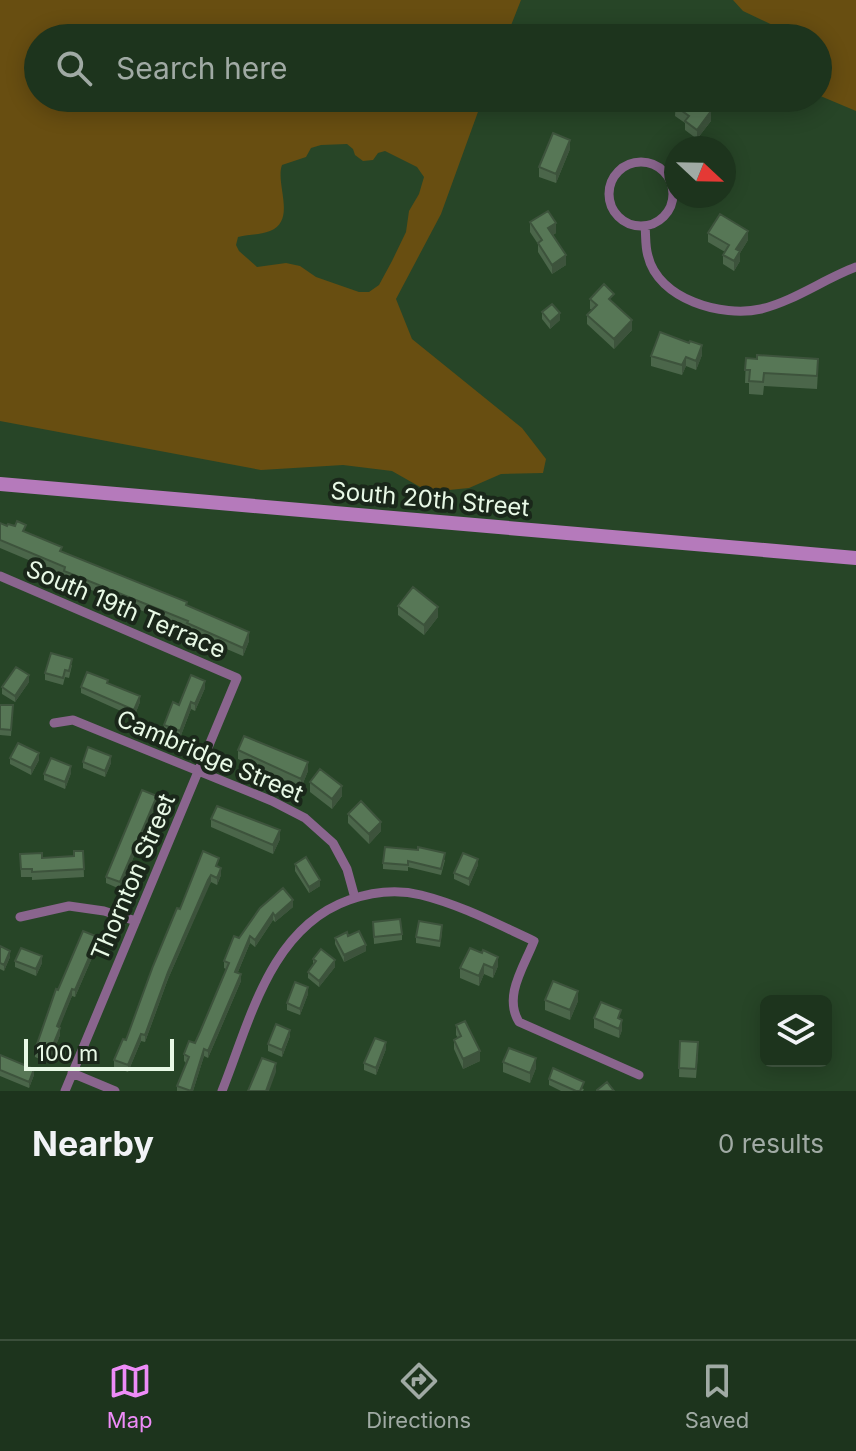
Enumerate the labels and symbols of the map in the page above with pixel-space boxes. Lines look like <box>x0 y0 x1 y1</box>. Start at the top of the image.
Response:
north arrow <box>664 136 736 208</box>
street label: South 20th Street <box>329 476 531 522</box>
street label: South 19th Terrace <box>22 554 230 664</box>
street label: Cambridge Street <box>112 704 308 808</box>
street label: Thornton Street <box>85 789 181 965</box>
scale bar <box>24 1035 174 1071</box>

